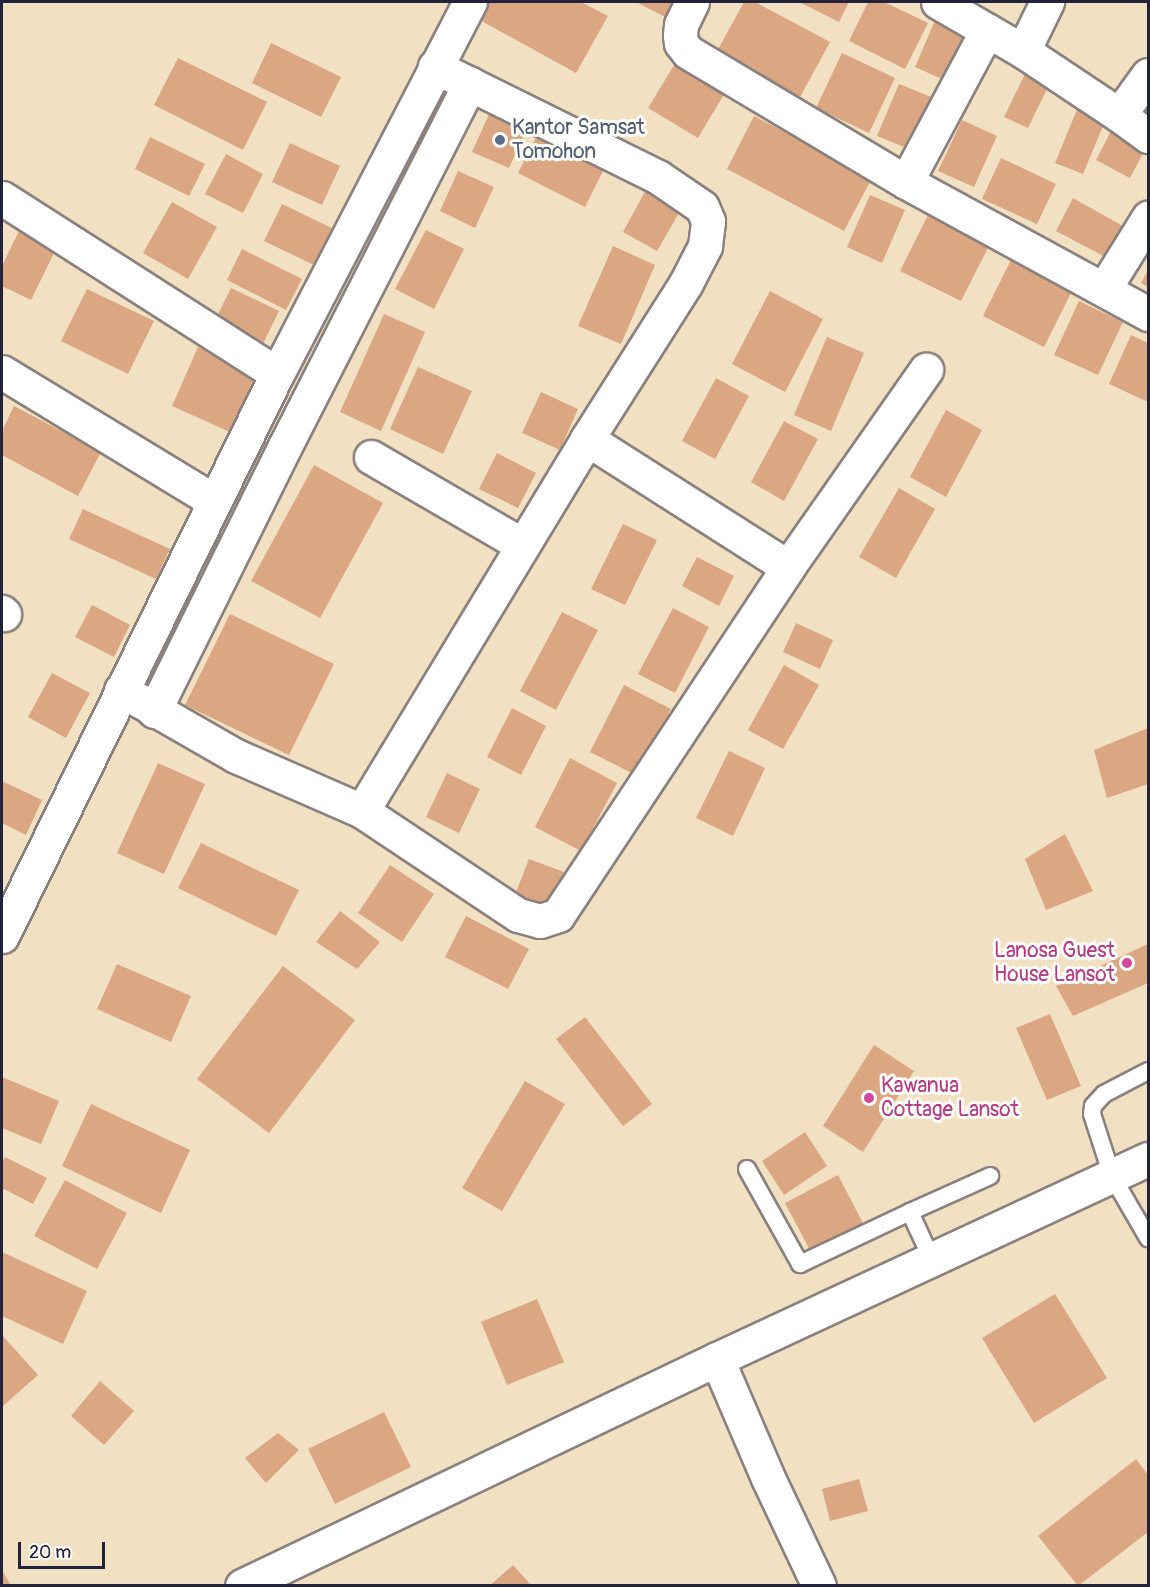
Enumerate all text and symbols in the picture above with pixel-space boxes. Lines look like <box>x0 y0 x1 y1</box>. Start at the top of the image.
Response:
place label: Kantor Samsat Tomohon <box>512 115 645 165</box>
marker: Kantor Samsat Tomohon <box>493 133 507 147</box>
place label: Lanosa Guest House Lansot <box>994 938 1115 988</box>
marker: Lanosa Guest House Lansot <box>1120 956 1134 970</box>
place label: Kawanua Cottage Lansot <box>881 1073 1019 1123</box>
marker: Kawanua Cottage Lansot <box>862 1091 876 1105</box>
scale bar <box>21 1530 108 1568</box>
text: 20 m <box>29 1541 71 1564</box>

